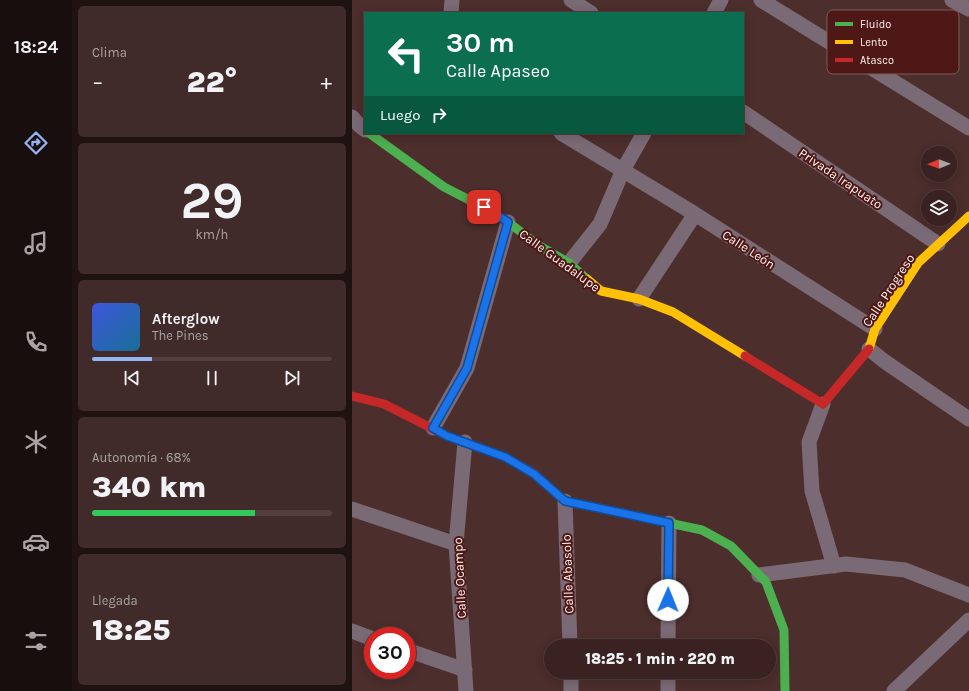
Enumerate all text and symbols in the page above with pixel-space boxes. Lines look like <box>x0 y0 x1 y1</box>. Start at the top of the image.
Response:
legend <box>827 10 959 74</box>
text: Fluido <box>860 18 891 31</box>
text: 30 m <box>446 26 515 59</box>
icon: left <box>380 28 432 80</box>
text: 18:24 <box>14 36 58 58</box>
text: Lento <box>860 36 888 49</box>
text: Clima <box>92 45 127 60</box>
text: Atasco <box>860 54 894 67</box>
text: Calle Apaseo <box>446 60 550 82</box>
text: 22° <box>186 64 238 100</box>
text: − <box>92 69 104 95</box>
text: + <box>320 69 332 95</box>
icon: right <box>428 104 450 126</box>
text: Luego <box>380 106 420 124</box>
icon: directions <box>22 129 50 157</box>
street label: Privada Irapuato <box>796 145 885 212</box>
north arrow <box>921 146 957 182</box>
map controls <box>921 146 957 226</box>
text: 29 <box>180 170 244 231</box>
pin <box>467 190 501 224</box>
button: layers <box>921 190 957 226</box>
icon: arrive <box>473 196 495 218</box>
street label: Calle Guadalupe <box>516 226 603 295</box>
text: km/h <box>196 227 228 242</box>
street label: Calle León <box>720 227 778 272</box>
icon: music <box>22 229 50 257</box>
street label: Calle Progreso <box>859 251 918 330</box>
text: Afterglow <box>152 310 220 328</box>
icon: phone <box>22 328 50 356</box>
text: The Pines <box>152 328 209 343</box>
icon: previous <box>121 367 143 389</box>
icon: pause <box>201 367 223 389</box>
icon: next <box>281 367 303 389</box>
icon: climate <box>22 428 50 456</box>
text: Autonomía · 68% <box>92 450 191 465</box>
text: 340 km <box>92 469 206 505</box>
icon: car <box>22 528 50 556</box>
street label: Calle Abasolo <box>559 534 576 614</box>
street label: Calle Ocampo <box>450 537 469 619</box>
position arrow <box>647 579 689 621</box>
text: Llegada <box>92 593 138 608</box>
text: 18:25 <box>92 612 170 648</box>
icon: filters <box>22 627 50 655</box>
speed limit sign: 30 <box>364 627 416 679</box>
text: 18:25 · 1 min · 220 m <box>585 650 735 668</box>

